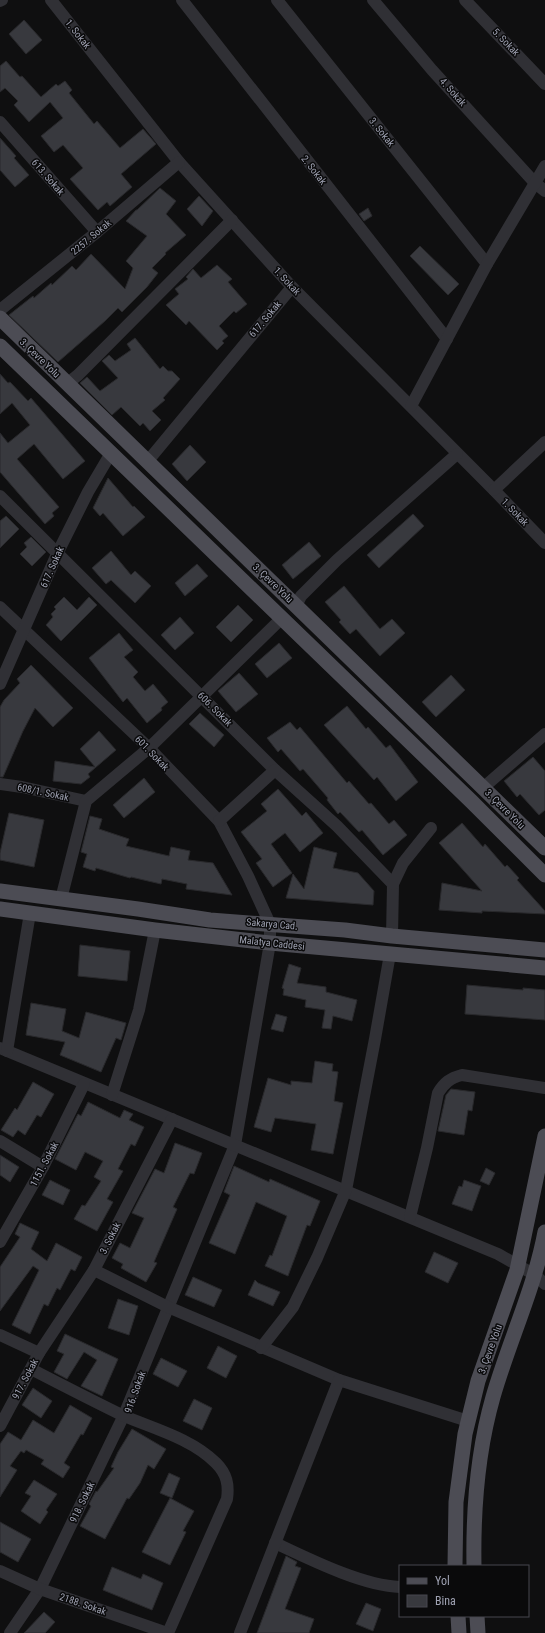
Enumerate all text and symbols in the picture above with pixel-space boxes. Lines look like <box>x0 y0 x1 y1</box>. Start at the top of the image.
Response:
street label: 1. Sokak <box>63 17 93 51</box>
street label: 5. Sokak <box>490 26 522 58</box>
street label: 4. Sokak <box>438 76 469 109</box>
street label: 3. Sokak <box>367 115 397 149</box>
street label: 2. Sokak <box>299 153 329 187</box>
street label: 613. Sokak <box>29 157 67 197</box>
street label: 2257. Sokak <box>69 217 114 257</box>
street label: 1. Sokak <box>271 265 303 297</box>
street label: 617. Sokak <box>247 298 284 339</box>
street label: 3. Çevre Yolu <box>18 336 62 380</box>
street label: 1. Sokak <box>499 496 531 528</box>
street label: 617. Sokak <box>38 544 66 589</box>
street label: 3. Çevre Yolu <box>251 561 295 605</box>
street label: 606. Sokak <box>196 690 235 729</box>
street label: 601. Sokak <box>133 733 171 773</box>
street label: 608/1. Sokak <box>16 781 70 803</box>
street label: 3. Çevre Yolu <box>483 787 527 831</box>
street label: Sakarya Cad. <box>246 916 298 932</box>
street label: Malatya Caddesi <box>239 934 305 952</box>
street label: 1151. Sokak <box>28 1139 61 1188</box>
street label: 3. Sokak <box>97 1220 123 1256</box>
street label: 3. Çevre Yolu <box>476 1323 504 1375</box>
street label: 917. Sokak <box>10 1357 40 1401</box>
street label: 916. Sokak <box>122 1369 148 1414</box>
street label: 918. Sokak <box>67 1479 97 1524</box>
legend <box>399 1565 529 1617</box>
text: Yol <box>435 1574 450 1588</box>
street label: 2188. Sokak <box>58 1591 108 1617</box>
text: Bina <box>435 1594 456 1608</box>

